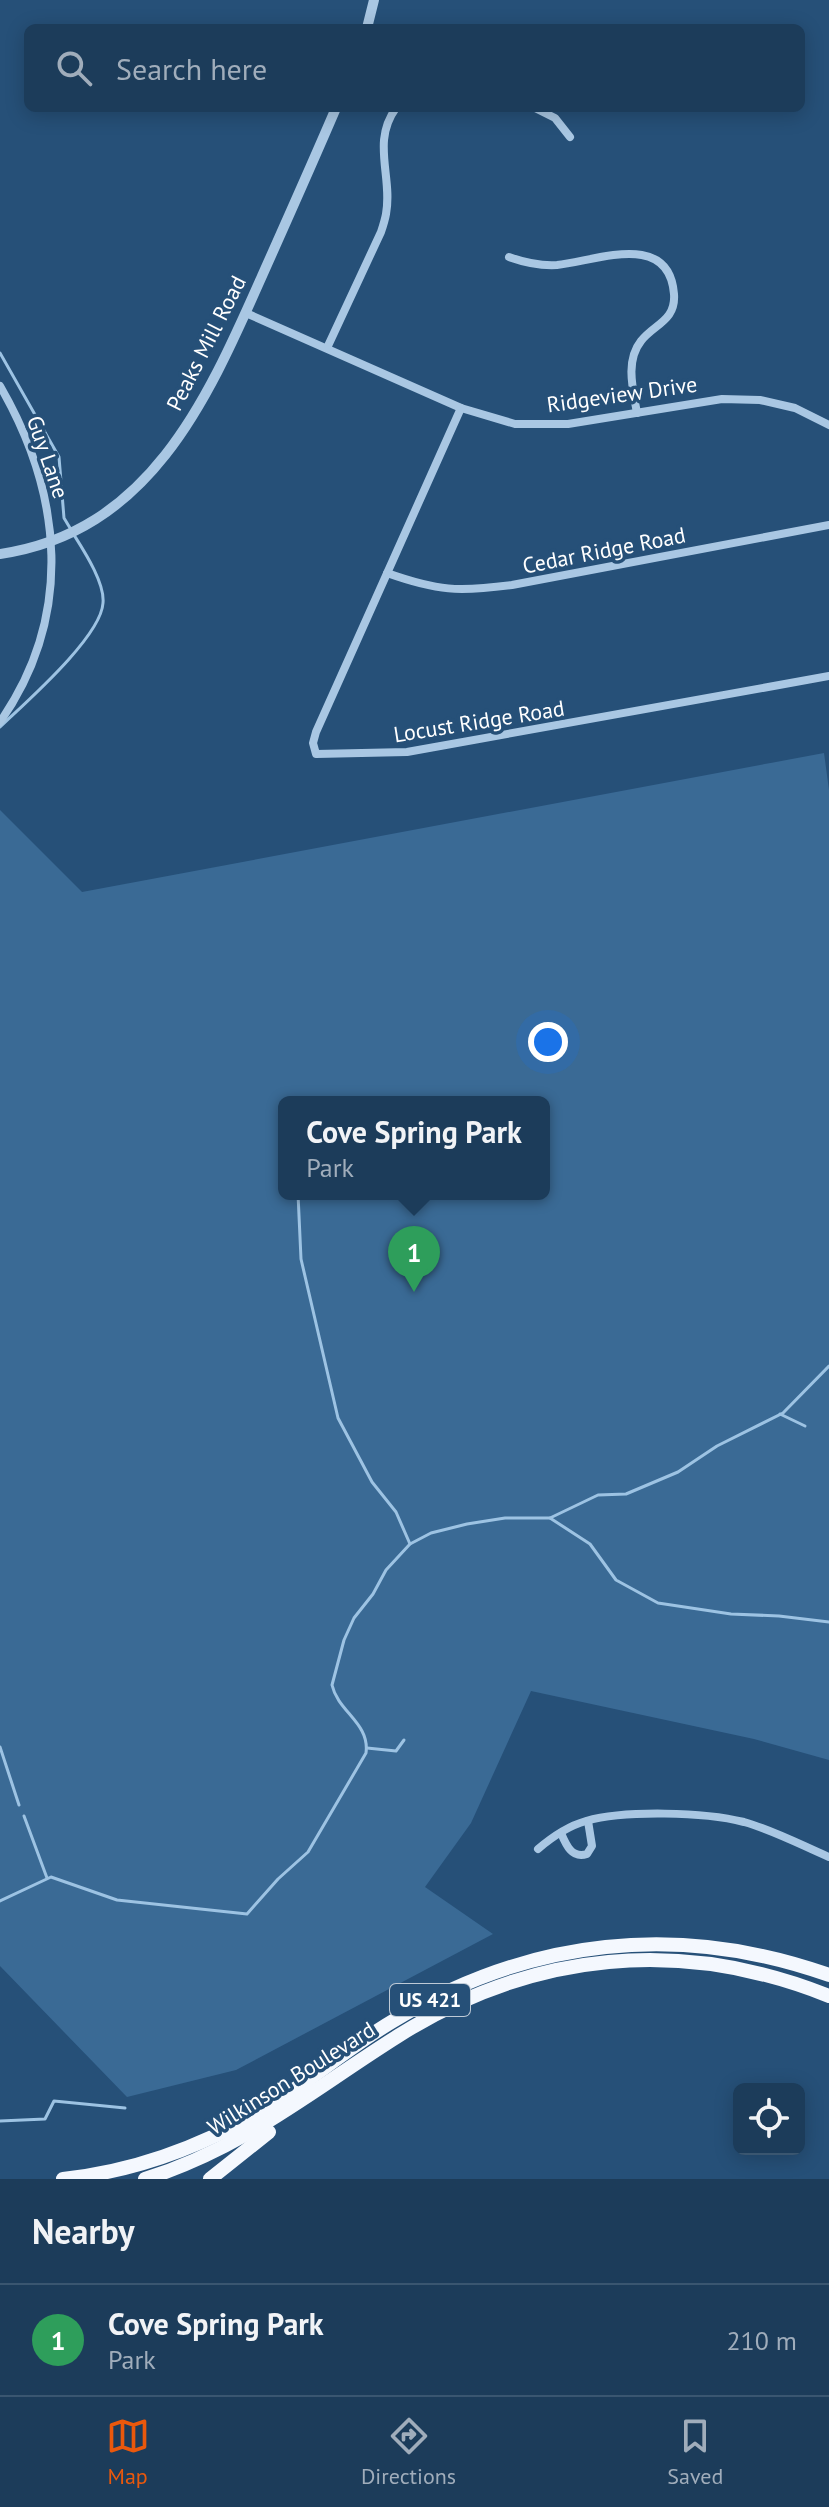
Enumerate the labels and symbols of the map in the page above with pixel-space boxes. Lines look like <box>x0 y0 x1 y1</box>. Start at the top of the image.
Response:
street label: Peaks Mill Road <box>160 271 252 415</box>
street label: Ridgeview Drive <box>545 370 699 418</box>
street label: Guy Lane <box>21 412 75 502</box>
street label: Cedar Ridge Road <box>520 520 688 580</box>
street label: Locust Ridge Road <box>392 694 566 748</box>
your location <box>528 1022 568 1062</box>
pin: 1 <box>388 1226 440 1292</box>
road number: US 421 <box>390 1984 470 2016</box>
street label: Wilkinson Boulevard <box>202 2015 380 2141</box>

